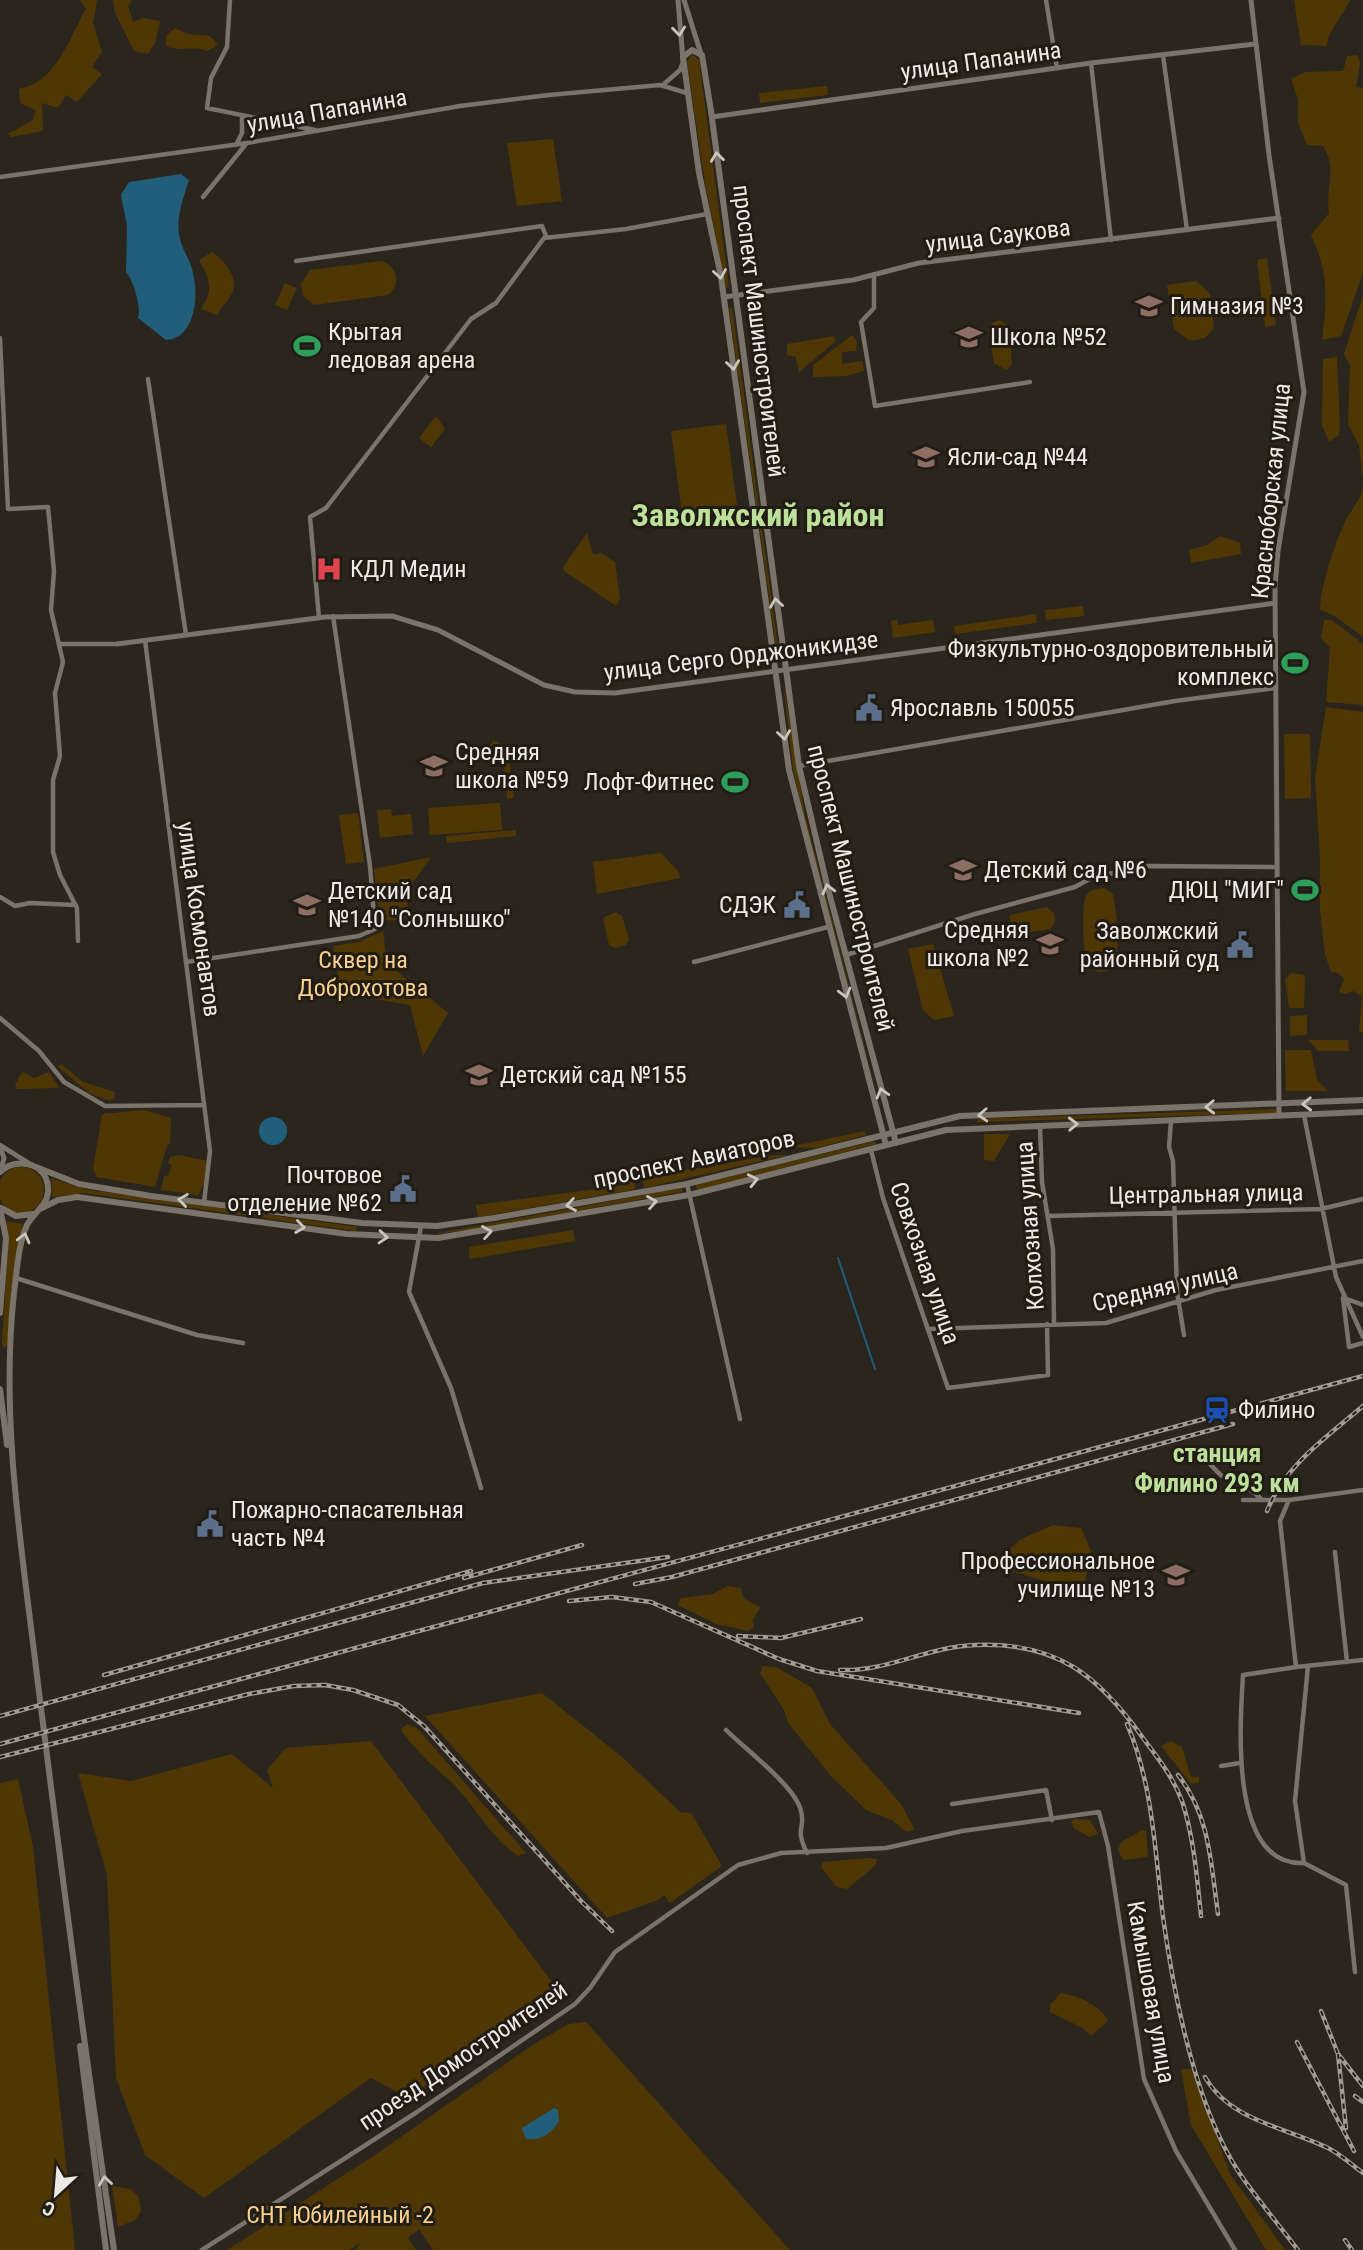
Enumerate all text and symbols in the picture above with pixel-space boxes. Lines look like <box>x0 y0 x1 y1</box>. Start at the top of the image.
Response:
one-way arrow <box>672 25 687 37</box>
street label: улица Папанина <box>899 36 1063 86</box>
street label: улица Папанина <box>245 83 409 139</box>
one-way arrow <box>709 151 724 163</box>
street label: проспект Машиностроителей <box>727 183 791 479</box>
street label: улица Саукова <box>924 213 1072 259</box>
one-way arrow <box>713 268 728 279</box>
school or university icon: Гимназия №3 <box>1134 291 1164 321</box>
place label: Гимназия №3 <box>1170 292 1304 320</box>
place label: Крытая ледовая арена <box>328 318 475 374</box>
school or university icon: Школа №52 <box>954 322 984 352</box>
place label: Школа №52 <box>990 323 1107 351</box>
sports icon: Крытая ледовая арена <box>292 331 322 361</box>
one-way arrow <box>725 359 740 371</box>
street label: Красноборская улица <box>1246 382 1296 600</box>
school or university icon: Ясли-сад №44 <box>911 442 941 472</box>
place label: Ясли-сад №44 <box>947 443 1088 471</box>
district label: Заволжский район <box>632 496 884 534</box>
hospital icon: КДЛ Медин <box>314 554 344 584</box>
place label: КДЛ Медин <box>350 555 466 583</box>
one-way arrow <box>769 597 784 609</box>
street label: улица Серго Орджоникидзе <box>602 625 880 687</box>
place label: Физкультурно-оздоровительный комплекс <box>948 635 1274 691</box>
sports icon: Физкультурно-оздоровительный комплекс <box>1280 648 1310 678</box>
public building icon: Ярославль 150055 <box>854 693 884 723</box>
place label: Ярославль 150055 <box>890 694 1075 722</box>
one-way arrow <box>776 729 791 741</box>
place label: Средняя школа №59 <box>455 738 569 794</box>
street label: проспект Машиностроителей <box>802 742 900 1034</box>
school or university icon: Средняя школа №59 <box>419 751 449 781</box>
sports icon: Лофт-Фитнес <box>720 767 750 797</box>
place label: Лофт-Фитнес <box>584 768 714 796</box>
street label: улица Космонавтов <box>171 820 227 1018</box>
school or university icon: Детский сад №6 <box>948 855 978 885</box>
place label: Детский сад №6 <box>984 856 1147 884</box>
sports icon: ДЮЦ "МИГ" <box>1290 875 1320 905</box>
place label: ДЮЦ "МИГ" <box>1169 876 1284 904</box>
place label: Детский сад №140 "Солнышко" <box>328 877 511 933</box>
one-way arrow <box>822 884 836 896</box>
school or university icon: Детский сад №140 "Солнышко" <box>292 890 322 920</box>
public building icon: СДЭК <box>782 890 812 920</box>
place label: СДЭК <box>719 891 777 919</box>
place label: Средняя школа №2 <box>927 916 1029 972</box>
place label: Заволжский районный суд <box>1080 917 1219 973</box>
school or university icon: Средняя школа №2 <box>1035 929 1065 959</box>
public building icon: Заволжский районный суд <box>1225 930 1255 960</box>
park label: Сквер на Доброхотова <box>298 946 428 1002</box>
one-way arrow <box>837 987 852 999</box>
school or university icon: Детский сад №155 <box>464 1060 494 1090</box>
place label: Детский сад №155 <box>500 1061 687 1089</box>
one-way arrow <box>876 1087 891 1099</box>
one-way arrow <box>1301 1096 1312 1112</box>
one-way arrow <box>1205 1099 1215 1115</box>
one-way arrow <box>977 1107 988 1122</box>
one-way arrow <box>1067 1116 1078 1131</box>
street label: проспект Авиаторов <box>591 1124 797 1194</box>
street label: Колхозная улица <box>1010 1141 1050 1311</box>
place label: Почтовое отделение №62 <box>227 1161 382 1217</box>
one-way arrow <box>747 1173 759 1188</box>
public building icon: Почтовое отделение №62 <box>388 1174 418 1204</box>
street label: Совхозная улица <box>884 1178 966 1348</box>
street label: Центральная улица <box>1108 1178 1304 1210</box>
one-way arrow <box>177 1193 189 1208</box>
one-way arrow <box>646 1195 658 1210</box>
one-way arrow <box>565 1196 577 1211</box>
one-way arrow <box>294 1220 306 1235</box>
one-way arrow <box>481 1225 493 1240</box>
one-way arrow <box>378 1229 389 1244</box>
one-way arrow <box>16 1232 30 1244</box>
street label: Средняя улица <box>1090 1257 1240 1317</box>
station icon: Филино <box>1202 1395 1232 1425</box>
place label: Филино <box>1238 1396 1315 1424</box>
district label: станция Филино 293 км <box>1134 1438 1300 1498</box>
place label: Пожарно-спасательная часть №4 <box>231 1496 464 1552</box>
public building icon: Пожарно-спасательная часть №4 <box>195 1509 225 1539</box>
place label: Профессиональное училище №13 <box>960 1547 1155 1603</box>
school or university icon: Профессиональное училище №13 <box>1161 1560 1191 1590</box>
street label: Камышовая улица <box>1121 1899 1181 2085</box>
street label: проезд Домостроителей <box>353 1976 573 2136</box>
north arrow <box>21 2159 91 2229</box>
one-way arrow <box>98 2175 113 2186</box>
text: С <box>39 2196 59 2222</box>
park label: СНТ Юбилейный -2 <box>246 2201 434 2229</box>

